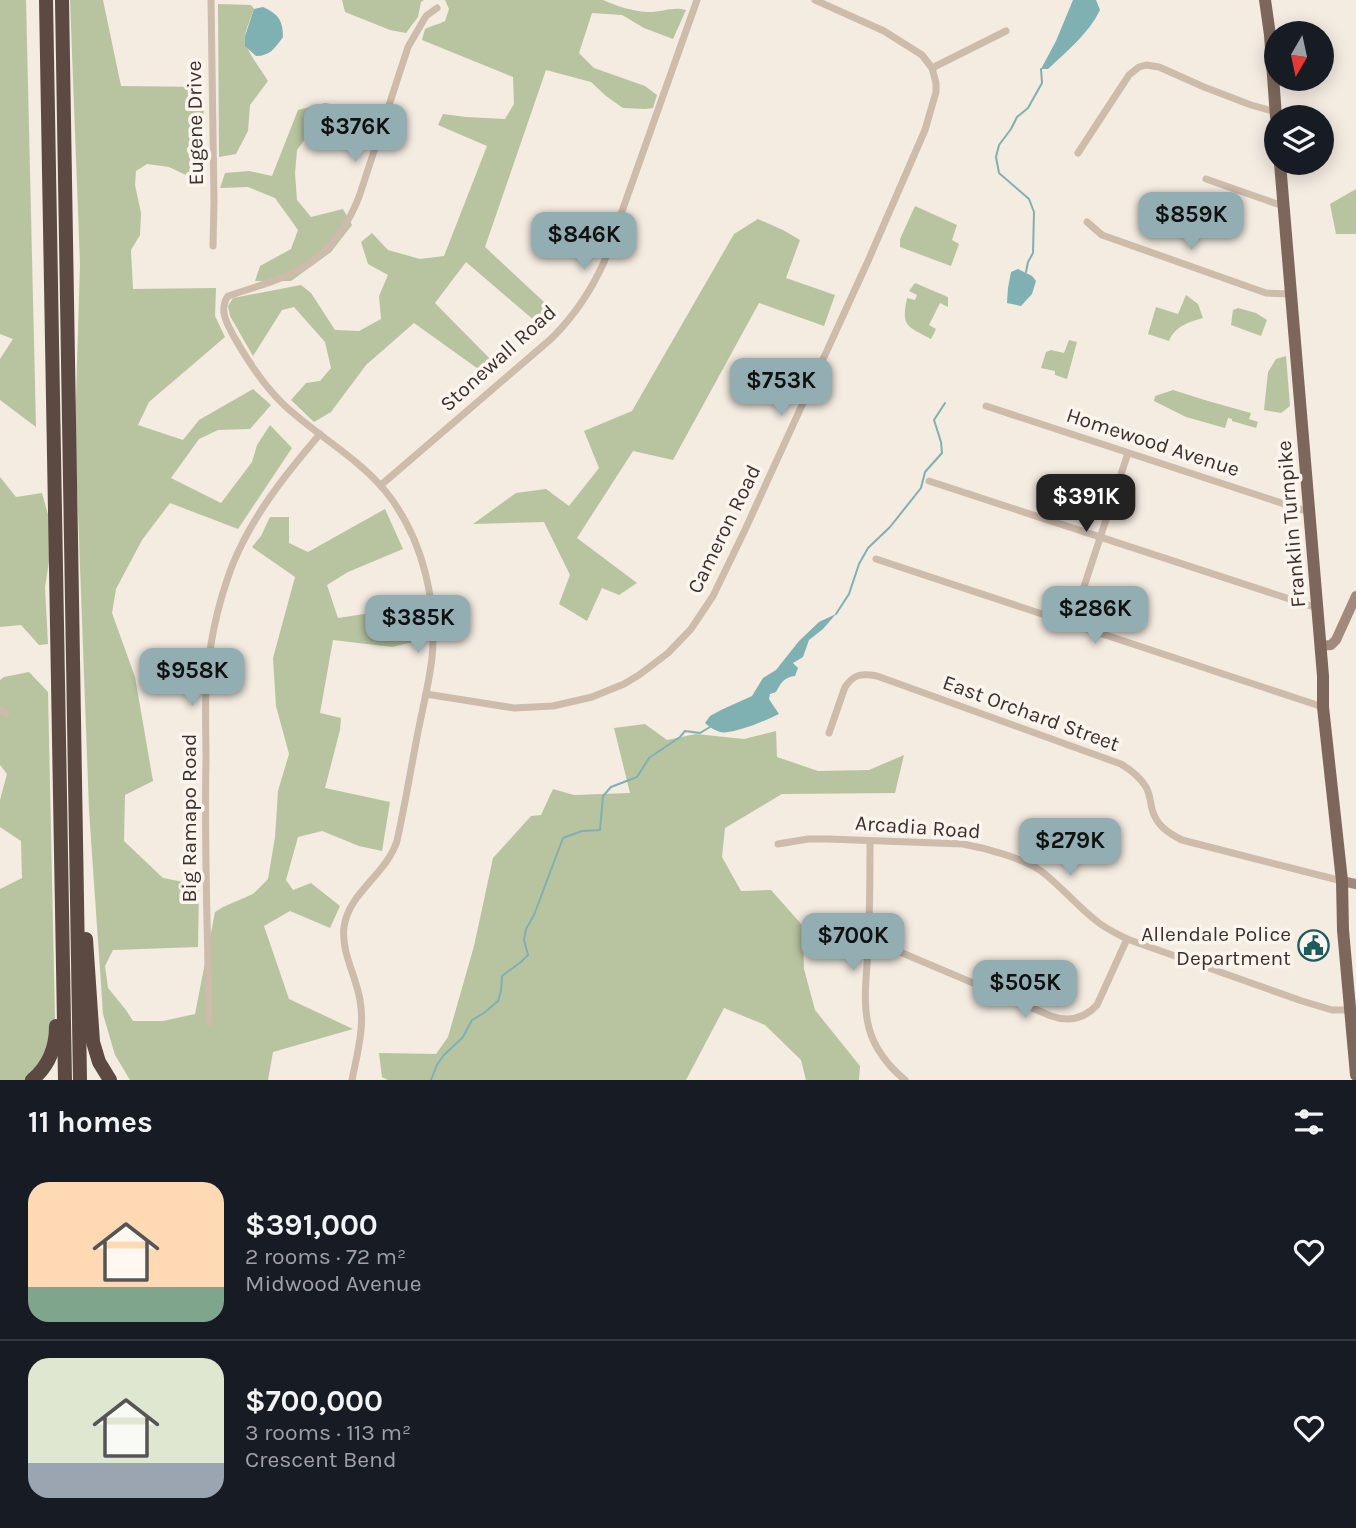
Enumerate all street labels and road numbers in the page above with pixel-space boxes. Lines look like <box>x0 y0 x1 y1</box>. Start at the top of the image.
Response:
street label: Eugene Drive <box>182 60 208 186</box>
street label: Stonewall Road <box>435 300 561 416</box>
street label: Homewood Avenue <box>1063 403 1243 481</box>
street label: Franklin Turnpike <box>1272 439 1310 609</box>
street label: Cameron Road <box>683 461 765 597</box>
street label: East Orchard Street <box>939 670 1123 756</box>
street label: Big Ramapo Road <box>177 734 201 902</box>
street label: Arcadia Road <box>854 811 982 843</box>

